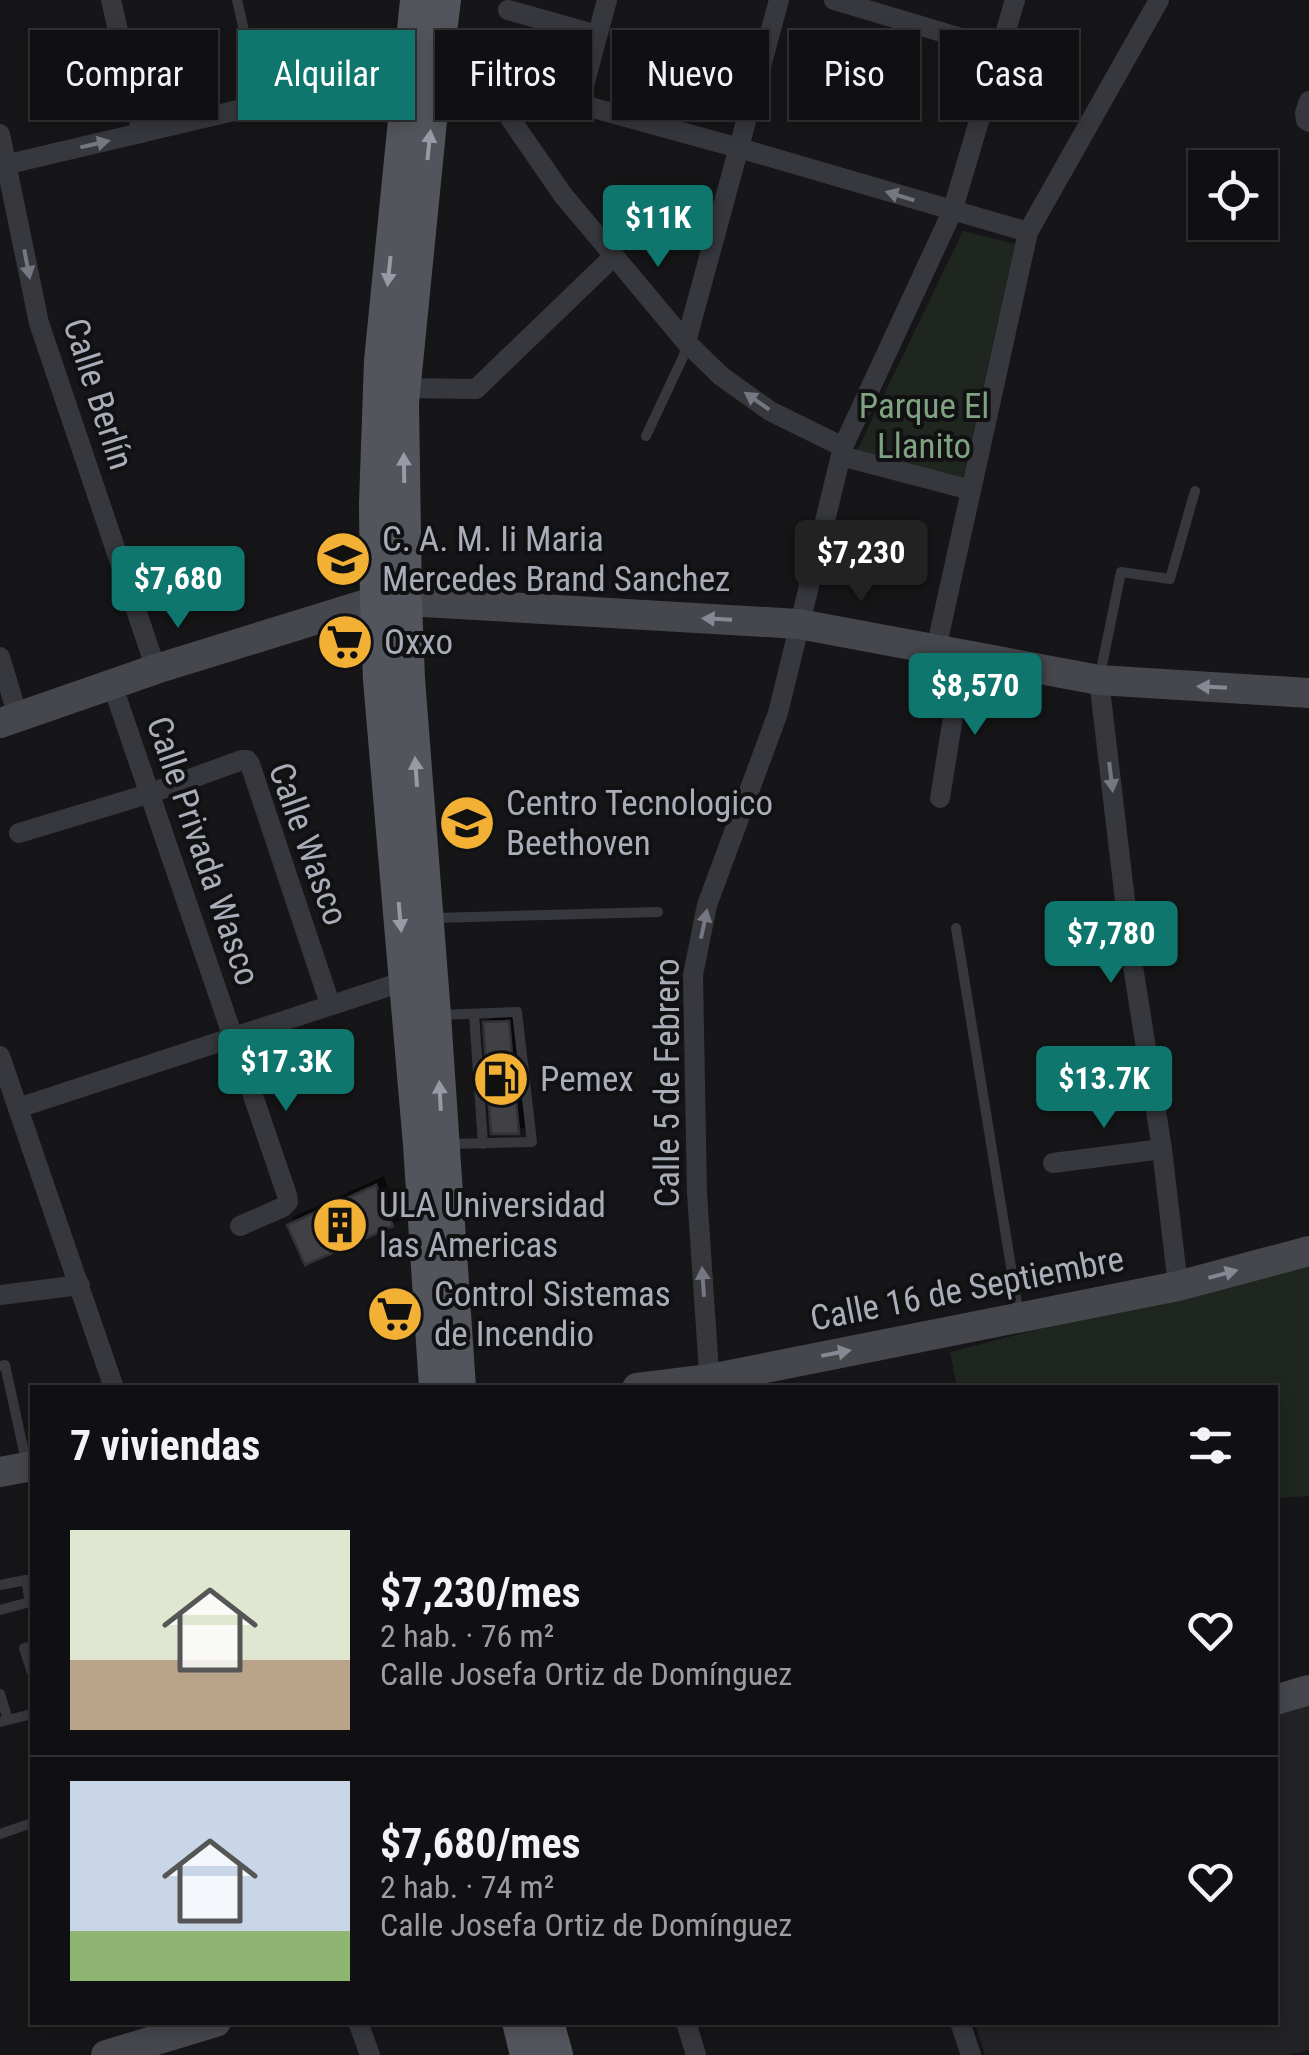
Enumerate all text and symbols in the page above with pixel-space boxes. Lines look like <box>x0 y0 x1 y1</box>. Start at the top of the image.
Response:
chip: Comprar <box>30 30 218 120</box>
chip: Alquilar <box>238 30 415 120</box>
chip: Filtros <box>435 30 592 120</box>
chip: Nuevo <box>612 30 769 120</box>
chip: Piso <box>789 30 920 120</box>
chip: Casa <box>940 30 1079 120</box>
one-way arrow <box>421 128 437 160</box>
one-way arrow <box>80 136 111 151</box>
map controls <box>1188 150 1278 240</box>
button: locate <box>1188 150 1278 240</box>
pin: $11K <box>599 185 717 270</box>
one-way arrow <box>884 188 915 203</box>
text: $11K <box>625 198 691 236</box>
one-way arrow <box>19 249 35 280</box>
one-way arrow <box>380 256 396 288</box>
street label: Calle Berlín <box>54 313 142 475</box>
park label: Parque El Llanito <box>859 386 989 467</box>
one-way arrow <box>743 392 770 411</box>
one-way arrow <box>396 452 412 484</box>
place label: C. A. M. Ii Maria Mercedes Brand Sanchez <box>382 519 730 600</box>
pin: $7,230 <box>780 520 942 605</box>
school or university icon: C. A. M. Ii Maria Mercedes Brand Sanchez <box>313 529 373 589</box>
text: $7,230 <box>817 533 905 571</box>
pin: $7,680 <box>97 546 259 631</box>
text: $7,680 <box>134 559 222 597</box>
one-way arrow <box>701 611 733 627</box>
supermarket icon: Oxxo <box>315 612 375 672</box>
place label: Oxxo <box>384 622 453 663</box>
pin: $8,570 <box>894 653 1056 738</box>
text: $8,570 <box>931 666 1019 704</box>
one-way arrow <box>1195 679 1227 695</box>
street label: Calle Privada Wasco <box>138 711 268 991</box>
one-way arrow <box>408 756 424 787</box>
street label: Calle Wasco <box>260 757 356 931</box>
one-way arrow <box>1103 762 1119 794</box>
place label: Centro Tecnologico Beethoven <box>506 783 773 864</box>
school or university icon: Centro Tecnologico Beethoven <box>437 793 497 853</box>
pin: $7,780 <box>1030 901 1192 986</box>
one-way arrow <box>392 902 408 933</box>
one-way arrow <box>696 908 712 939</box>
text: $7,780 <box>1067 914 1155 952</box>
street label: Calle 5 de Febrero <box>647 959 688 1208</box>
pin: $17.3K <box>205 1029 367 1114</box>
text: $17.3K <box>240 1042 332 1080</box>
pin: $13.7K <box>1023 1046 1185 1131</box>
fuel station icon: Pemex <box>471 1049 531 1109</box>
place label: Pemex <box>540 1059 634 1100</box>
text: $13.7K <box>1058 1059 1150 1097</box>
one-way arrow <box>432 1080 448 1112</box>
place label: ULA Universidad las Americas <box>379 1185 606 1266</box>
building icon: ULA Universidad las Americas <box>310 1195 370 1255</box>
street label: Calle 16 de Septiembre <box>807 1238 1127 1340</box>
one-way arrow <box>695 1266 711 1298</box>
one-way arrow <box>1208 1266 1239 1281</box>
place label: Control Sistemas de Incendio <box>434 1274 671 1355</box>
supermarket icon: Control Sistemas de Incendio <box>365 1284 425 1344</box>
one-way arrow <box>821 1345 852 1361</box>
icon: filters <box>1183 1418 1238 1473</box>
text: 7 viviendas <box>70 1421 260 1470</box>
text: $7,230/mes <box>380 1568 581 1617</box>
icon: home <box>150 1570 270 1690</box>
icon: heart <box>1183 1603 1238 1658</box>
text: 2 hab. · 76 m² <box>380 1617 554 1655</box>
text: Calle Josefa Ortiz de Domínguez <box>380 1655 792 1693</box>
text: $7,680/mes <box>380 1819 581 1868</box>
icon: home <box>150 1821 270 1941</box>
icon: heart <box>1183 1854 1238 1909</box>
text: 2 hab. · 74 m² <box>380 1868 554 1906</box>
text: Calle Josefa Ortiz de Domínguez <box>380 1906 792 1944</box>

